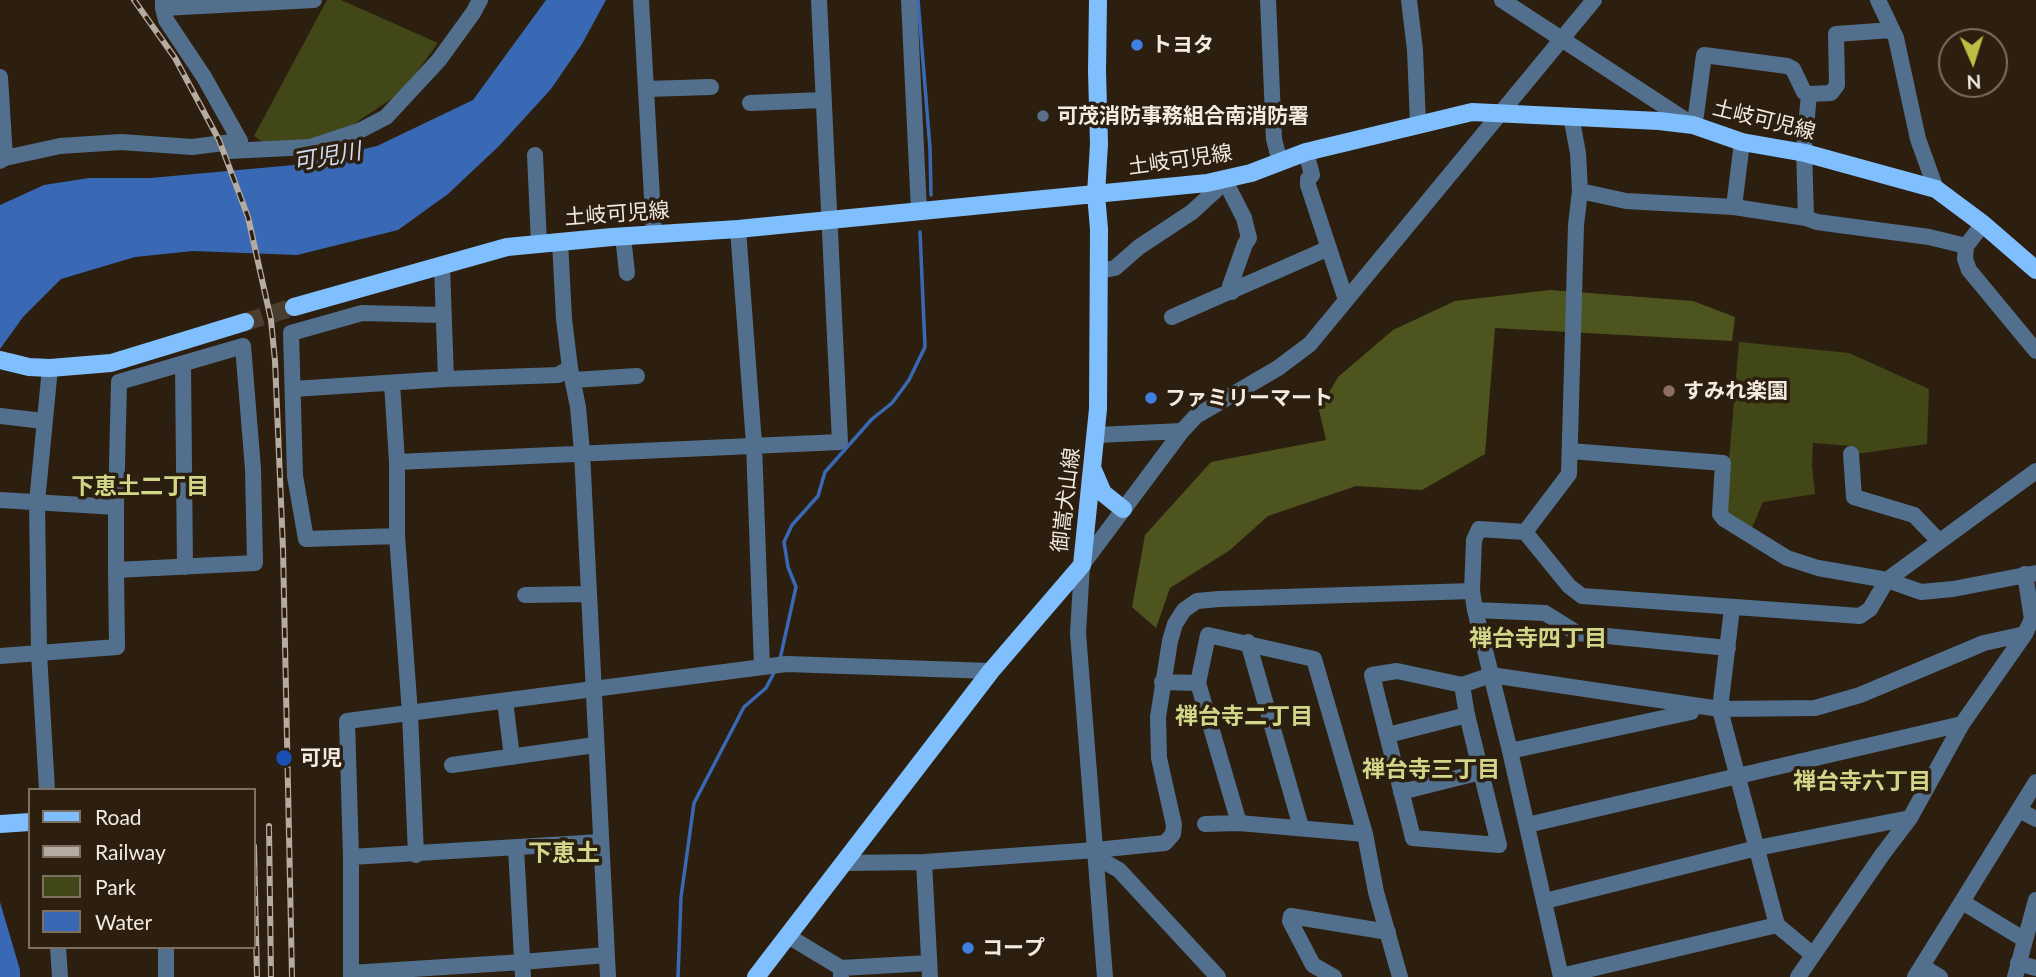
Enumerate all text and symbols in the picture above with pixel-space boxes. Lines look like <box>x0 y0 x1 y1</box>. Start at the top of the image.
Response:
north arrow <box>1938 28 2008 98</box>
place label: トヨタ <box>1151 32 1214 58</box>
marker: トヨタ <box>1129 37 1145 53</box>
text: N <box>1966 71 1982 94</box>
street label: 土岐可児線 <box>1710 95 1818 145</box>
place label: 可茂消防事務組合南消防署 <box>1057 103 1309 129</box>
marker: 可茂消防事務組合南消防署 <box>1035 108 1051 124</box>
water label: 可児川 <box>291 137 363 177</box>
street label: 土岐可児線 <box>1126 140 1234 180</box>
street label: 土岐可児線 <box>564 198 670 230</box>
place label: すみれ楽園 <box>1683 378 1788 404</box>
marker: すみれ楽園 <box>1661 383 1677 399</box>
place label: ファミリーマート <box>1165 385 1333 411</box>
marker: ファミリーマート <box>1143 390 1159 406</box>
street label: 御嵩犬山線 <box>1047 446 1085 554</box>
district label: 下恵土二丁目 <box>71 473 209 501</box>
district label: 禅台寺四丁目 <box>1469 625 1607 653</box>
district label: 禅台寺二丁目 <box>1175 703 1313 731</box>
place label: 可児 <box>300 745 342 771</box>
marker: 可児 <box>274 748 294 768</box>
district label: 禅台寺三丁目 <box>1362 756 1500 784</box>
district label: 禅台寺六丁目 <box>1793 768 1931 796</box>
legend <box>28 788 256 949</box>
text: Road <box>95 804 142 829</box>
text: Railway <box>95 839 166 864</box>
district label: 下恵土 <box>528 839 600 867</box>
text: Park <box>95 874 136 899</box>
text: Water <box>95 909 152 934</box>
place label: コープ <box>982 935 1045 961</box>
marker: コープ <box>960 940 976 956</box>

